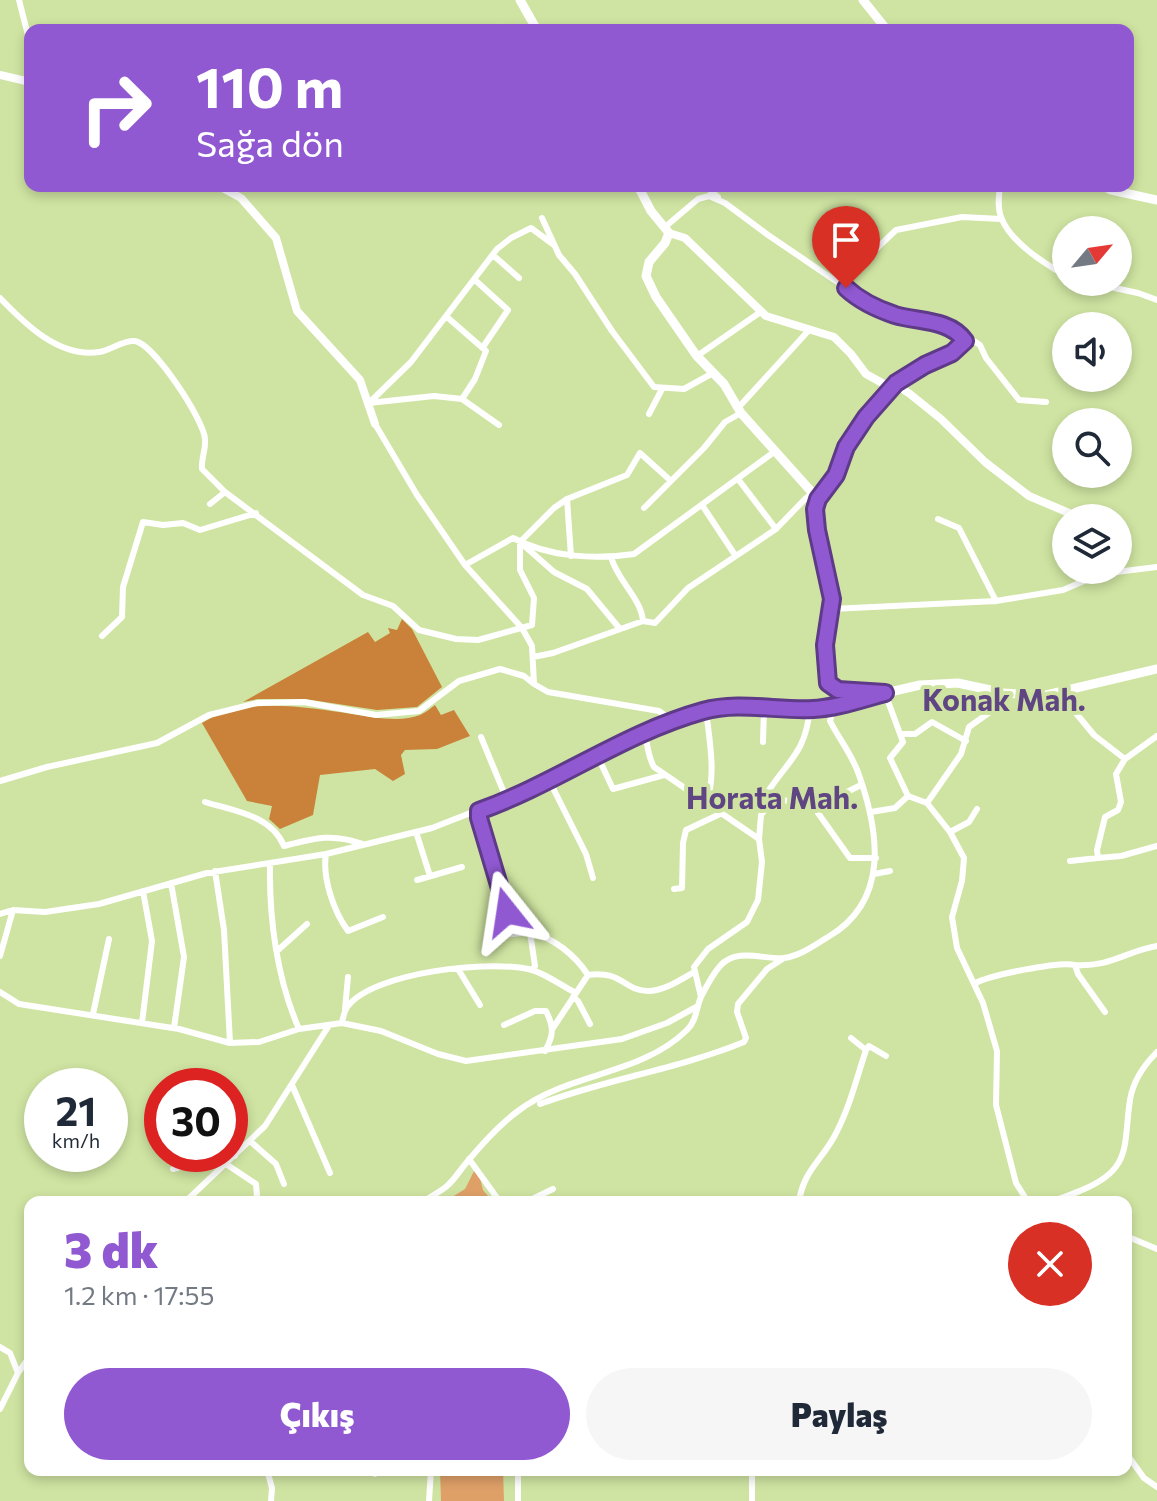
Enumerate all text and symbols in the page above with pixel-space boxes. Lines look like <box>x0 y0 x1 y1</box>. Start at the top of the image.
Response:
text: 110 m <box>196 51 343 120</box>
icon: right <box>64 56 168 160</box>
text: Sağa dön <box>196 120 344 164</box>
pin <box>812 206 880 288</box>
north arrow <box>1052 216 1132 296</box>
map controls <box>1052 216 1132 584</box>
icon: arrive <box>824 218 868 262</box>
button: sound <box>1052 312 1132 392</box>
button: search <box>1052 408 1132 488</box>
button: layers <box>1052 504 1132 584</box>
district label: Konak Mah. <box>922 680 1086 717</box>
district label: Horata Mah. <box>686 778 858 815</box>
position arrow <box>465 870 549 954</box>
speed limit sign: 30 <box>144 1068 248 1172</box>
text: 21 <box>56 1085 96 1134</box>
text: km/h <box>52 1128 100 1152</box>
text: 3 dk <box>64 1219 158 1278</box>
button: close <box>1008 1222 1092 1306</box>
text: 1.2 km · 17:55 <box>64 1279 214 1310</box>
button: Çıkış <box>64 1368 570 1460</box>
button: Paylaş <box>586 1368 1092 1460</box>

